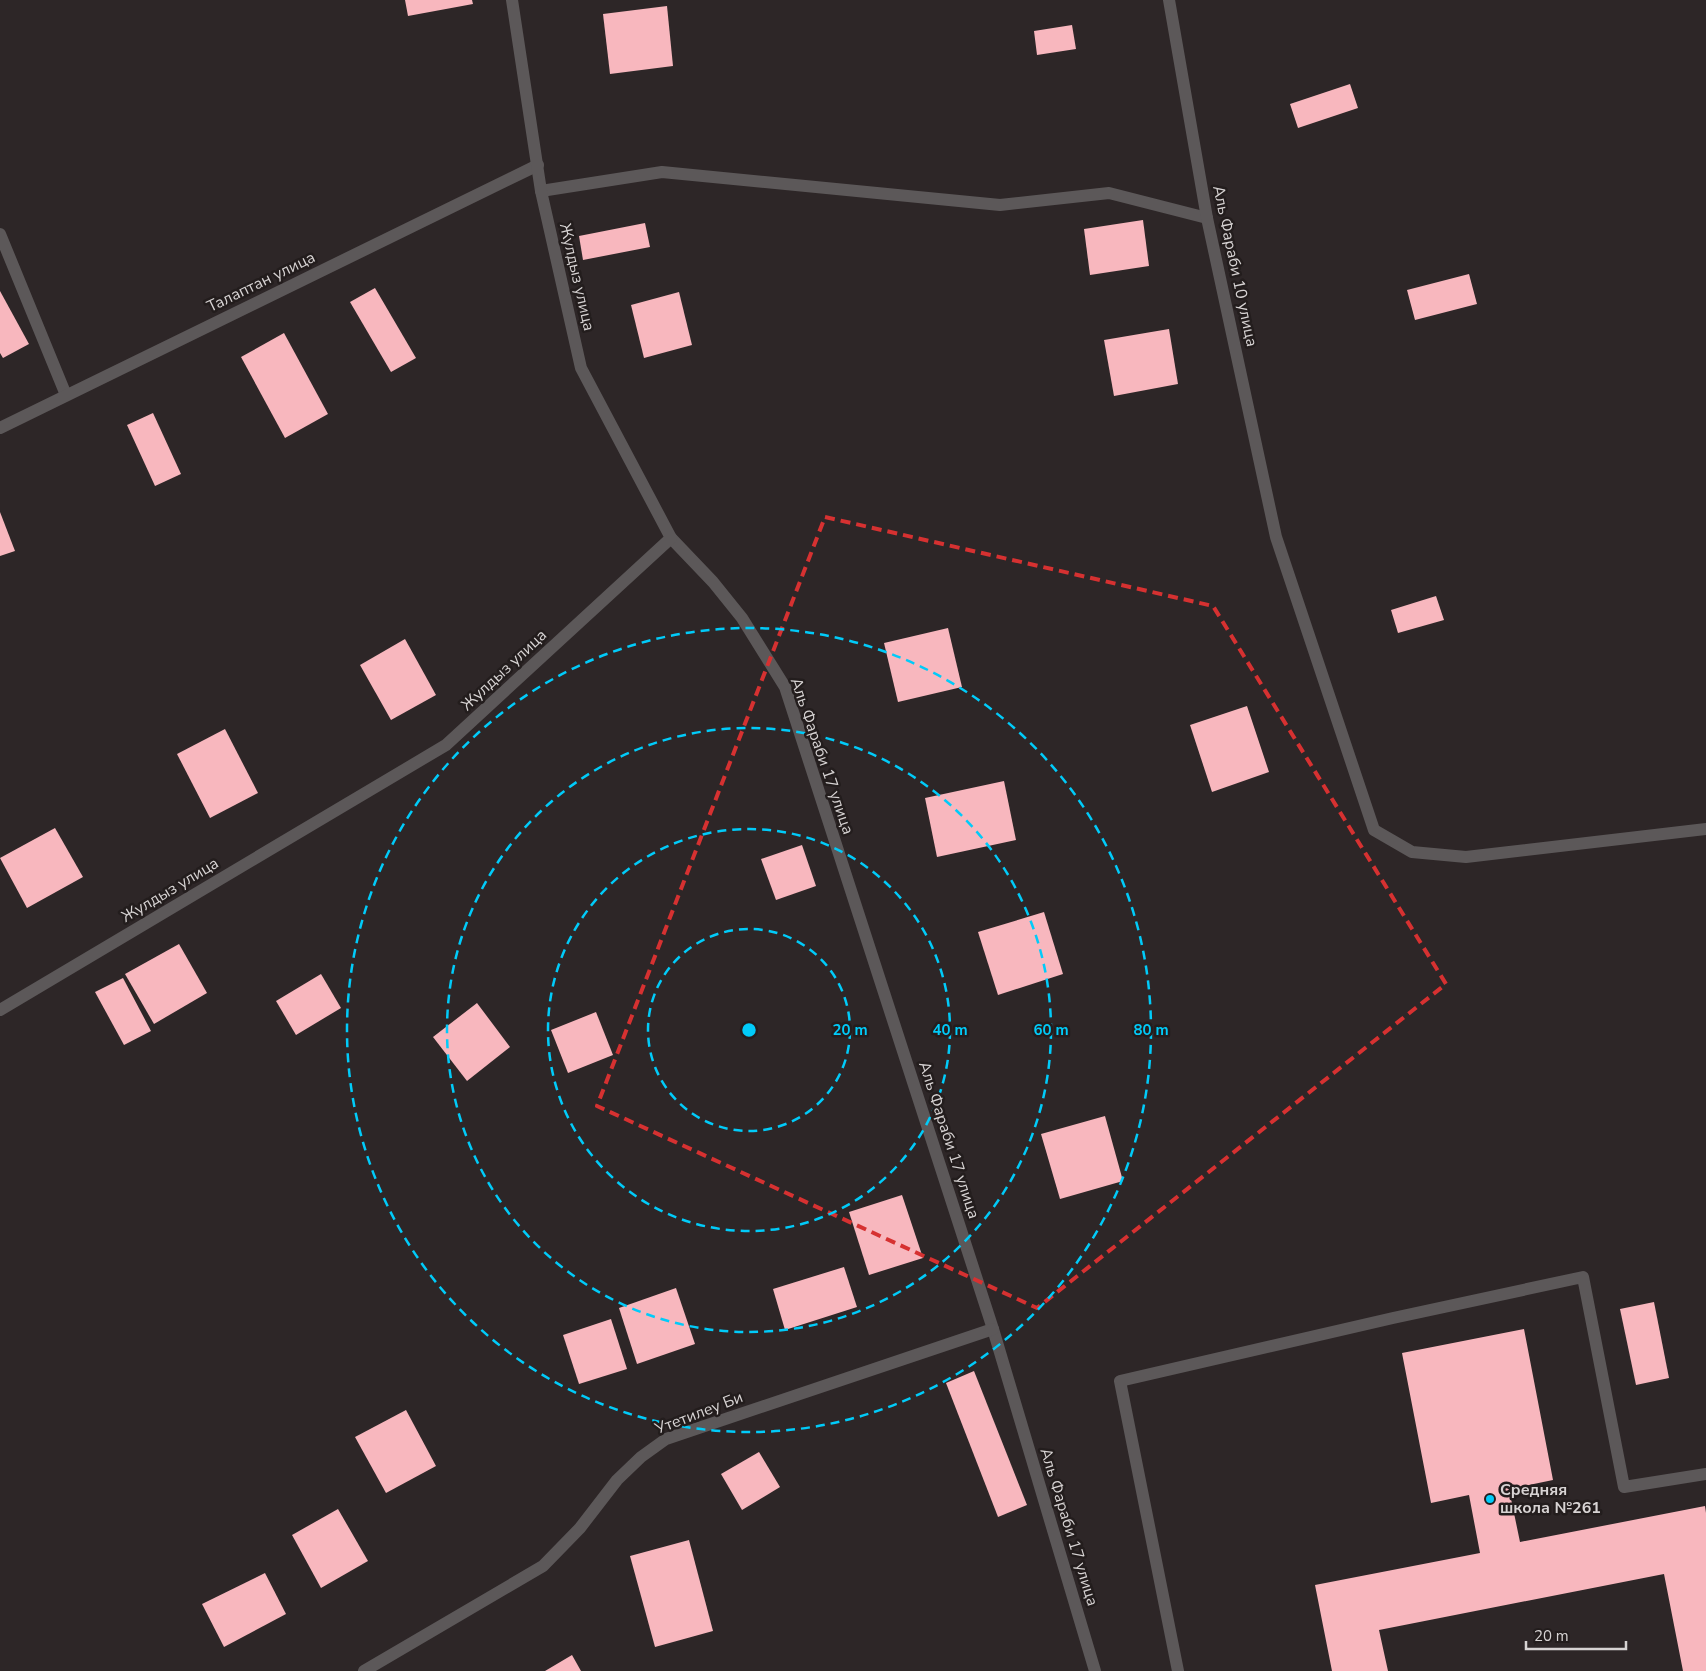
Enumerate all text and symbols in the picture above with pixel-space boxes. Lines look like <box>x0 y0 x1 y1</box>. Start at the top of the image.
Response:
street label: Аль Фараби 10 улица <box>1207 183 1263 349</box>
street label: Жулдыз улица <box>554 221 600 333</box>
street label: Талаптан улица <box>203 246 319 318</box>
street label: Жулдыз улица <box>456 624 552 716</box>
street label: Аль Фараби 17 улица <box>785 675 859 837</box>
street label: Жулдыз улица <box>117 852 223 928</box>
text: 20 m <box>832 1020 868 1040</box>
text: 40 m <box>932 1020 968 1040</box>
text: 60 m <box>1033 1020 1069 1040</box>
text: 80 m <box>1133 1020 1169 1040</box>
centre of rings <box>740 1021 758 1039</box>
street label: Аль Фараби 17 улица <box>913 1058 985 1222</box>
street label: Утетилеу Би <box>651 1386 746 1440</box>
street label: Аль Фараби 17 улица <box>1034 1445 1104 1609</box>
place label: Средняя школа №261 <box>1500 1479 1601 1519</box>
marker: Средняя школа №261 <box>1484 1493 1496 1505</box>
scale bar <box>1526 1618 1626 1650</box>
text: 20 m <box>1534 1626 1569 1646</box>

